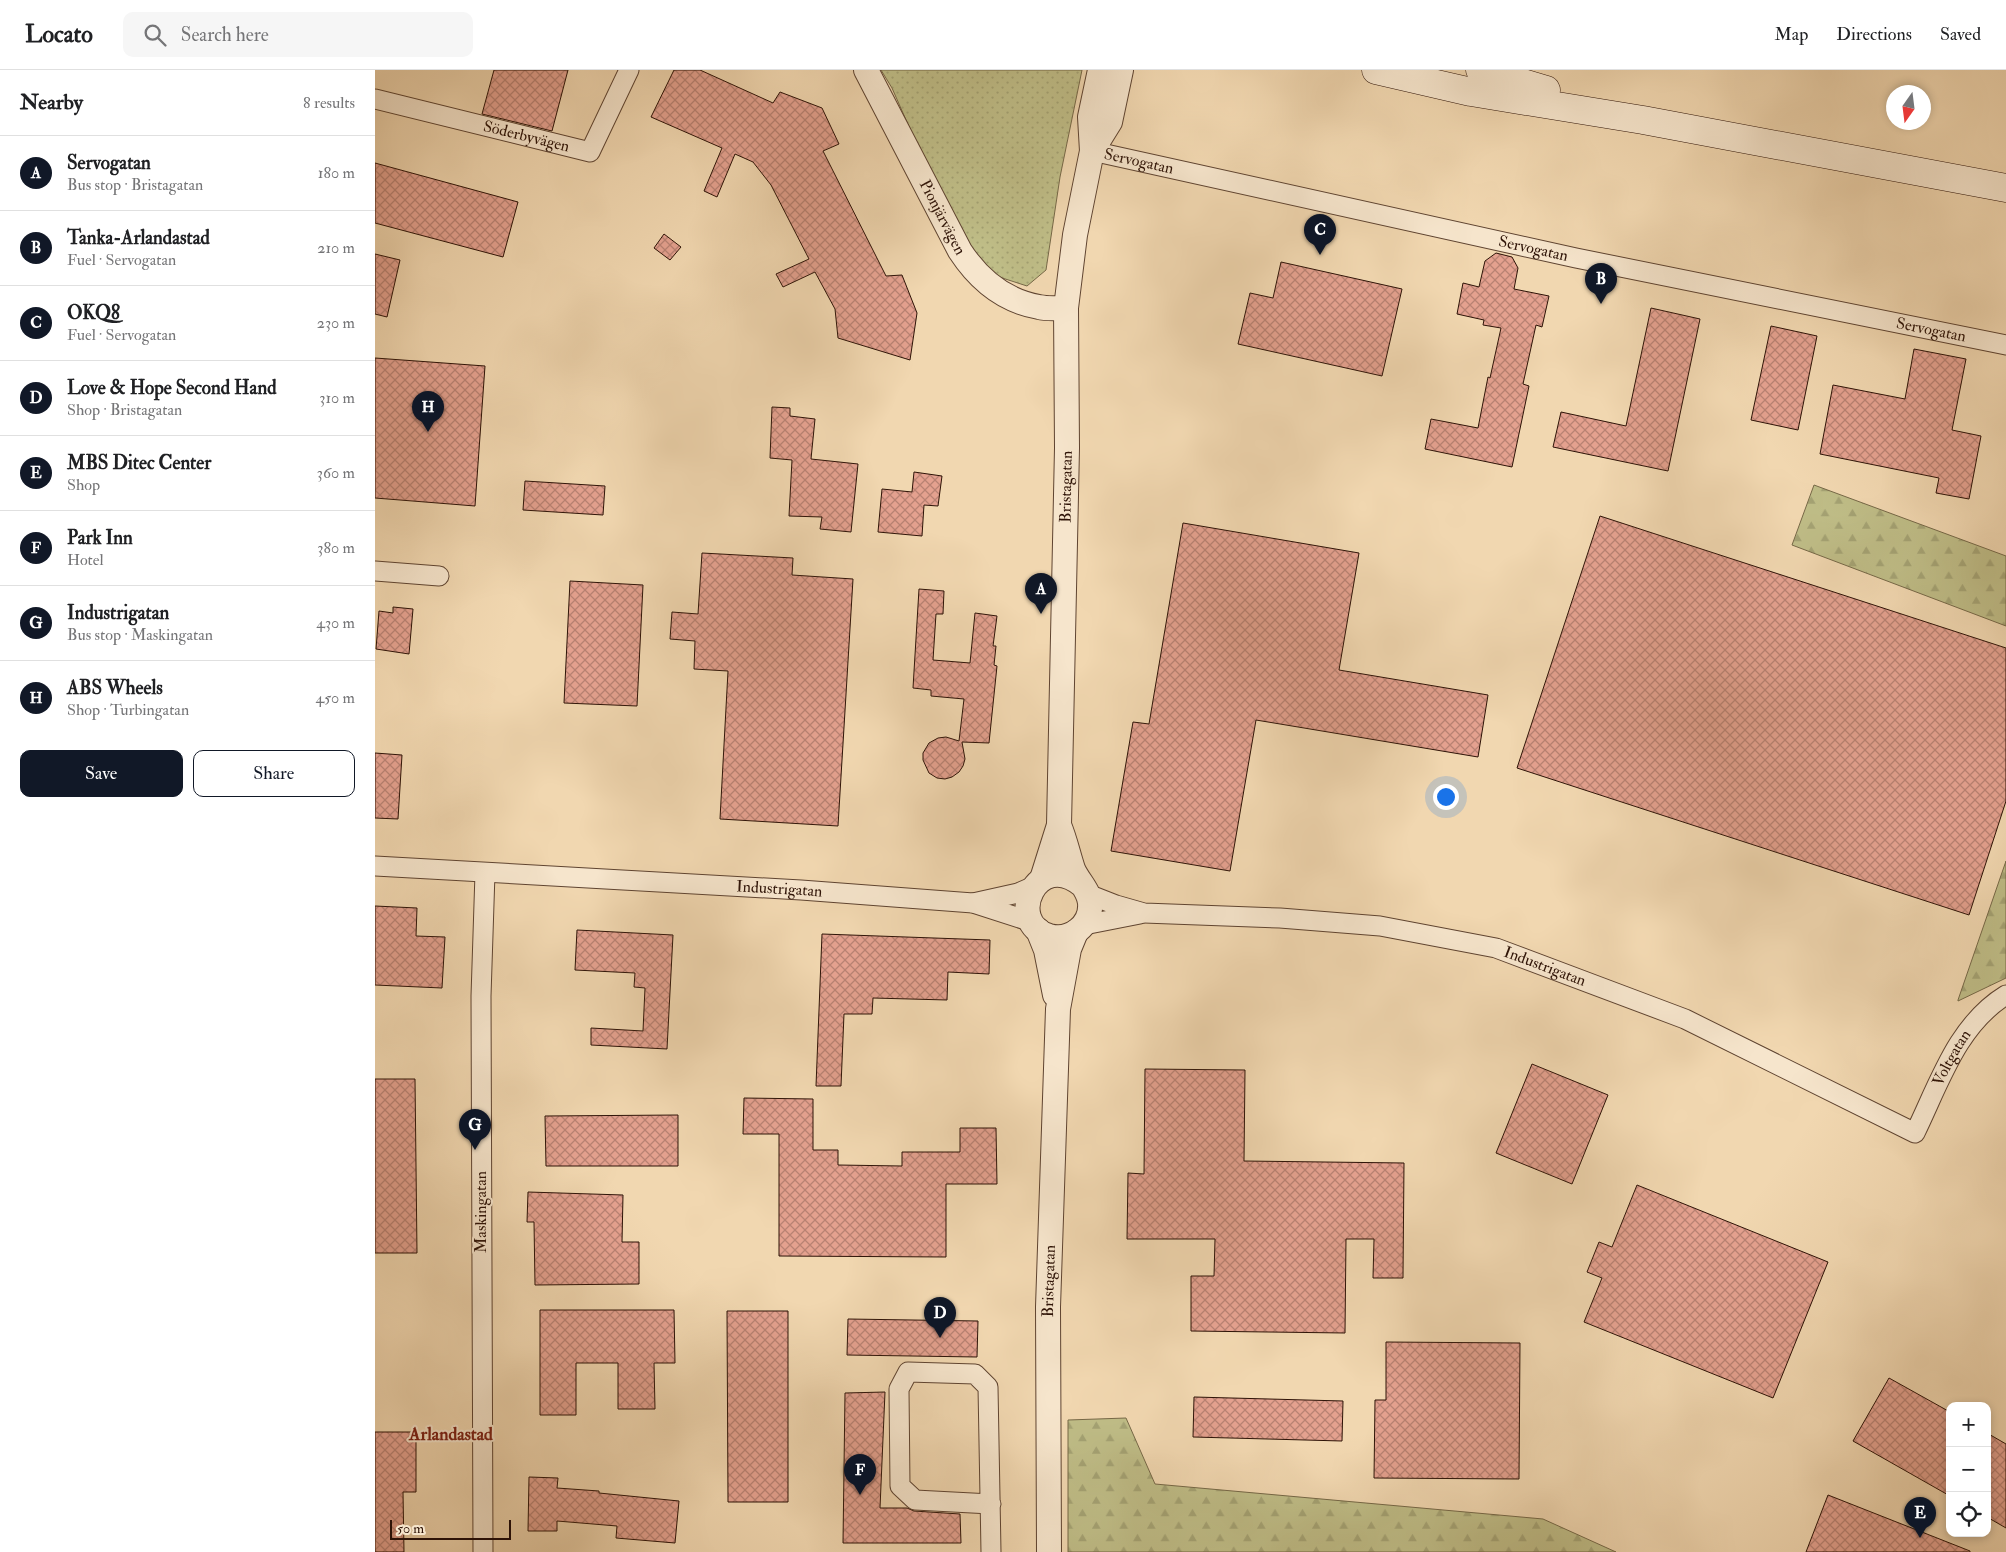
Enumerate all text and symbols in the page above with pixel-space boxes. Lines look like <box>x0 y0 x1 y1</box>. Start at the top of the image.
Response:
search box <box>123 12 473 57</box>
text: Locato <box>25 19 93 50</box>
icon: search <box>141 21 169 49</box>
text: Search here <box>181 23 269 47</box>
text: Map <box>1775 23 1808 46</box>
text: Directions <box>1836 23 1912 46</box>
text: Saved <box>1940 23 1981 46</box>
north arrow <box>1886 85 1931 130</box>
text: Nearby <box>20 89 83 116</box>
text: 8 results <box>303 93 355 113</box>
street label: Söderbyvägen <box>481 116 572 157</box>
street label: Servogatan <box>1102 144 1176 179</box>
text: Servogatan <box>67 151 151 175</box>
text: A <box>31 163 41 183</box>
text: 180 m <box>318 163 355 183</box>
text: Bus stop · Bristagatan <box>67 175 203 195</box>
street label: Pionjärvägen <box>915 176 970 258</box>
pin: C <box>1304 214 1336 255</box>
text: Tanka-Arlandastad <box>67 226 210 250</box>
street label: Servogatan <box>1497 231 1570 266</box>
text: B <box>31 238 41 258</box>
text: 210 m <box>317 238 355 258</box>
text: Fuel · Servogatan <box>67 250 176 270</box>
pin: B <box>1585 263 1617 304</box>
text: OKQ8 <box>67 301 120 325</box>
text: C <box>30 313 42 333</box>
text: 230 m <box>317 313 355 333</box>
street label: Servogatan <box>1895 313 1968 347</box>
text: Fuel · Servogatan <box>67 325 176 345</box>
text: Love & Hope Second Hand <box>67 376 277 400</box>
text: D <box>29 388 43 408</box>
text: 310 m <box>319 388 355 408</box>
pin: H <box>412 391 444 432</box>
text: Shop · Bristagatan <box>67 400 182 420</box>
street label: Bristagatan <box>1055 450 1077 523</box>
text: MBS Ditec Center <box>67 451 211 475</box>
text: E <box>30 463 42 483</box>
text: 360 m <box>317 463 355 483</box>
text: Shop <box>67 475 100 495</box>
text: Park Inn <box>67 526 133 550</box>
text: F <box>31 538 41 558</box>
text: 380 m <box>317 538 355 558</box>
text: Hotel <box>67 550 104 570</box>
pin: A <box>1025 573 1057 614</box>
text: Industrigatan <box>67 601 169 625</box>
text: G <box>29 613 43 633</box>
text: 430 m <box>316 613 355 633</box>
text: Bus stop · Maskingatan <box>67 625 213 645</box>
text: ABS Wheels <box>67 676 163 700</box>
text: H <box>29 688 43 708</box>
text: 450 m <box>316 688 355 708</box>
text: Shop · Turbingatan <box>67 700 189 720</box>
button: Save <box>20 750 183 797</box>
button: Share <box>193 750 355 797</box>
your location <box>1433 784 1459 810</box>
street label: Industrigatan <box>736 876 823 902</box>
street label: Industrigatan <box>1501 942 1589 991</box>
street label: Voltgatan <box>1928 1026 1975 1089</box>
pin: G <box>459 1109 491 1150</box>
street label: Maskingatan <box>471 1171 491 1253</box>
street label: Bristagatan <box>1038 1245 1060 1317</box>
pin: D <box>924 1297 956 1338</box>
map controls <box>1946 1402 1991 1537</box>
button: + <box>1946 1402 1991 1447</box>
district label: Arlandastad <box>408 1423 493 1446</box>
button: − <box>1946 1447 1991 1492</box>
pin: F <box>844 1454 876 1495</box>
button: locate <box>1946 1492 1991 1537</box>
pin: E <box>1904 1497 1936 1538</box>
scale bar <box>390 1517 511 1540</box>
text: 50 m <box>397 1520 424 1537</box>

